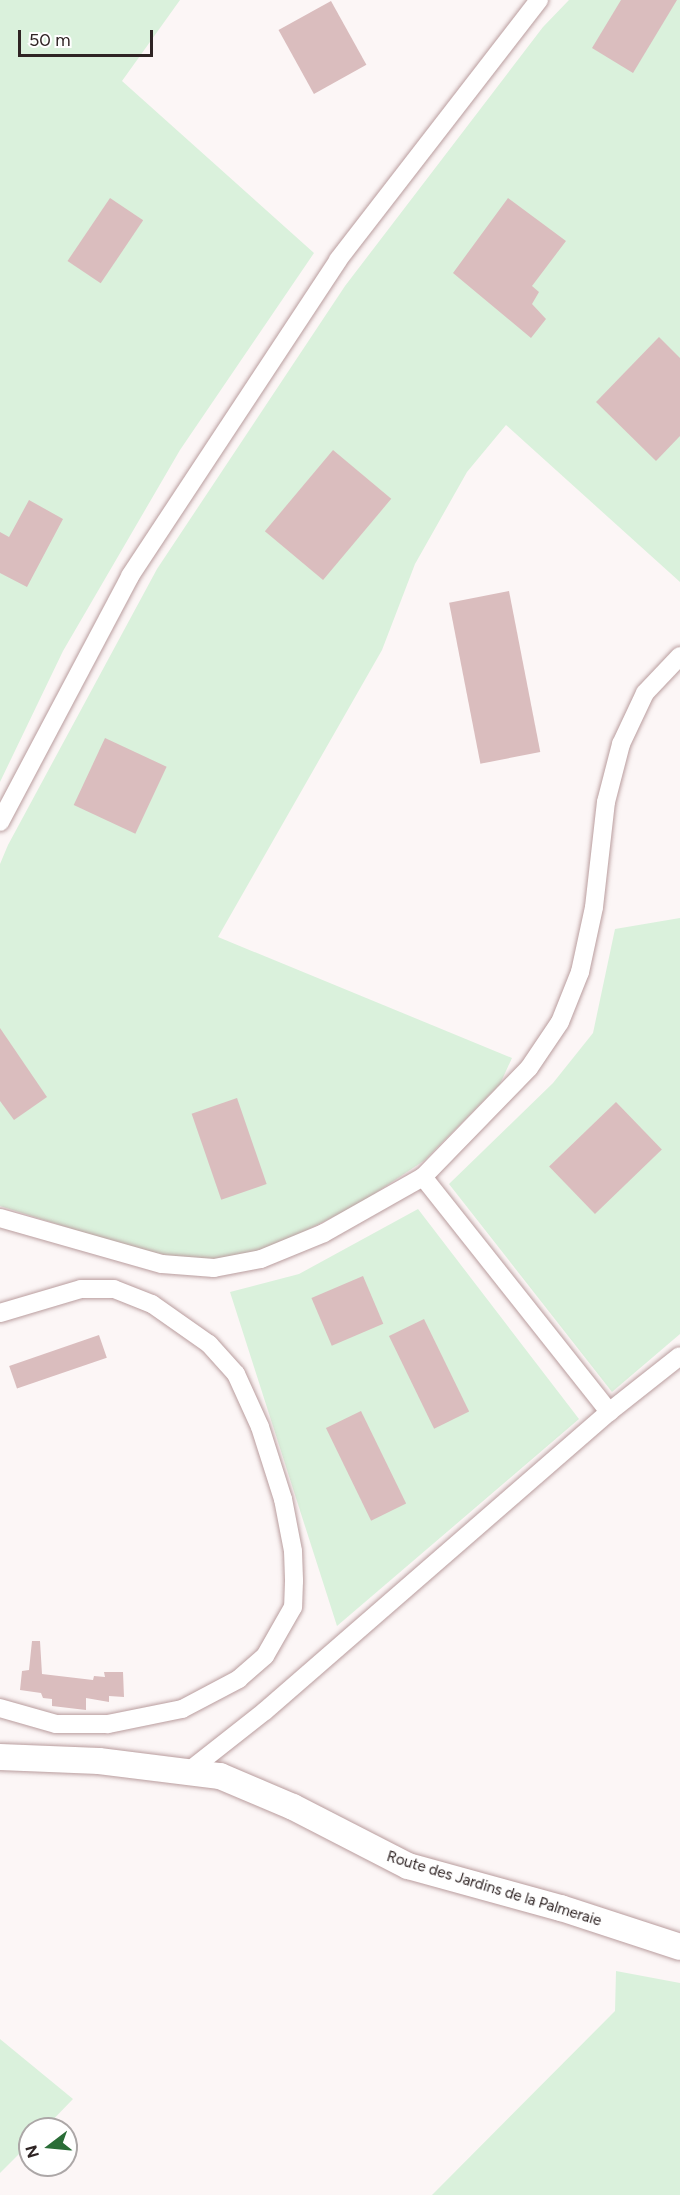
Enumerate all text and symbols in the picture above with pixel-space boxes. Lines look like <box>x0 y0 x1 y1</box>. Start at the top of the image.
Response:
scale bar <box>21 18 156 56</box>
text: 50 m <box>29 29 71 51</box>
street label: Route des Jardins de la Palmeraie <box>384 1848 604 1930</box>
north arrow <box>18 2117 78 2177</box>
text: N <box>21 2143 43 2160</box>

